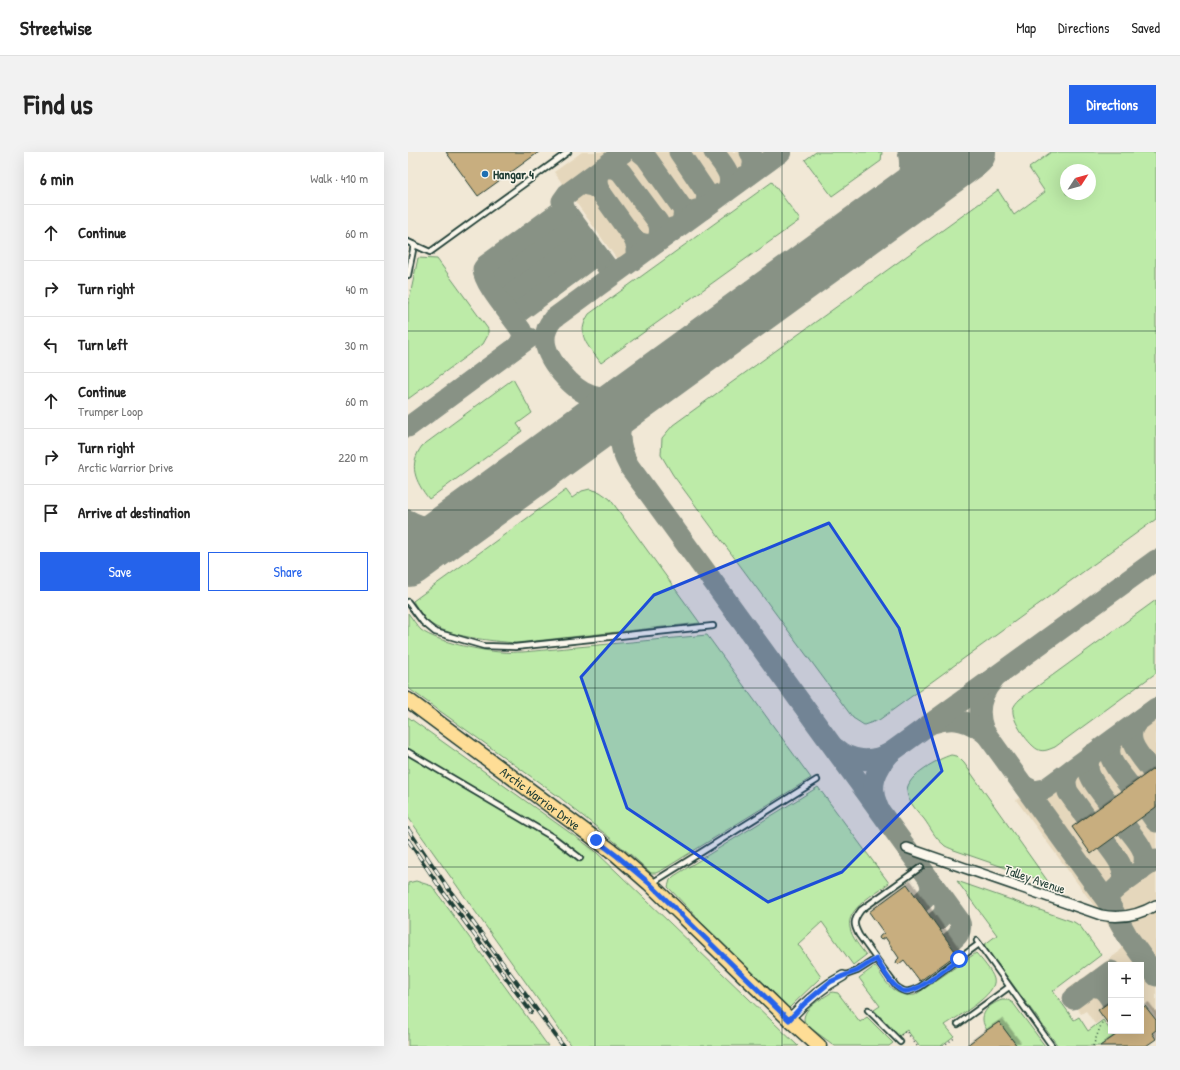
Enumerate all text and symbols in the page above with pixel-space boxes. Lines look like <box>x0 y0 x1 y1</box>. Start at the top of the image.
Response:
text: Streetwise <box>20 15 92 41</box>
text: Map <box>1016 18 1036 37</box>
text: Directions <box>1058 18 1109 37</box>
text: Saved <box>1131 18 1160 37</box>
text: Find us <box>24 85 93 123</box>
button: Directions <box>1069 85 1156 124</box>
north arrow <box>1060 164 1096 200</box>
place label: Hangar 4 <box>493 165 534 184</box>
text: 6 min <box>40 167 74 190</box>
text: Walk · 410 m <box>310 169 368 187</box>
marker: Hangar 4 <box>480 169 490 179</box>
icon: ahead <box>40 222 62 244</box>
text: Continue <box>78 222 126 243</box>
text: 60 m <box>345 224 368 242</box>
icon: right <box>40 278 62 300</box>
text: Turn right <box>78 278 134 299</box>
text: 40 m <box>345 280 368 298</box>
icon: left <box>40 334 62 356</box>
text: Turn left <box>78 334 128 355</box>
text: 30 m <box>345 336 368 354</box>
text: Continue <box>78 381 126 402</box>
icon: ahead <box>40 390 62 412</box>
text: 60 m <box>345 392 368 410</box>
text: Trumper Loop <box>78 402 143 420</box>
text: Turn right <box>78 437 134 458</box>
icon: right <box>40 446 62 468</box>
text: 220 m <box>338 448 368 466</box>
text: Arctic Warrior Drive <box>78 458 174 476</box>
icon: arrive <box>40 502 62 524</box>
text: Arrive at destination <box>78 502 190 523</box>
button: Save <box>40 552 200 591</box>
button: Share <box>208 552 368 591</box>
street label: Arctic Warrior Drive <box>497 763 584 834</box>
route end <box>587 831 605 849</box>
street label: Talley Avenue <box>1002 860 1068 898</box>
route start <box>950 950 968 968</box>
map controls <box>1108 962 1144 1034</box>
button: + <box>1108 962 1144 998</box>
button: − <box>1108 998 1144 1034</box>

